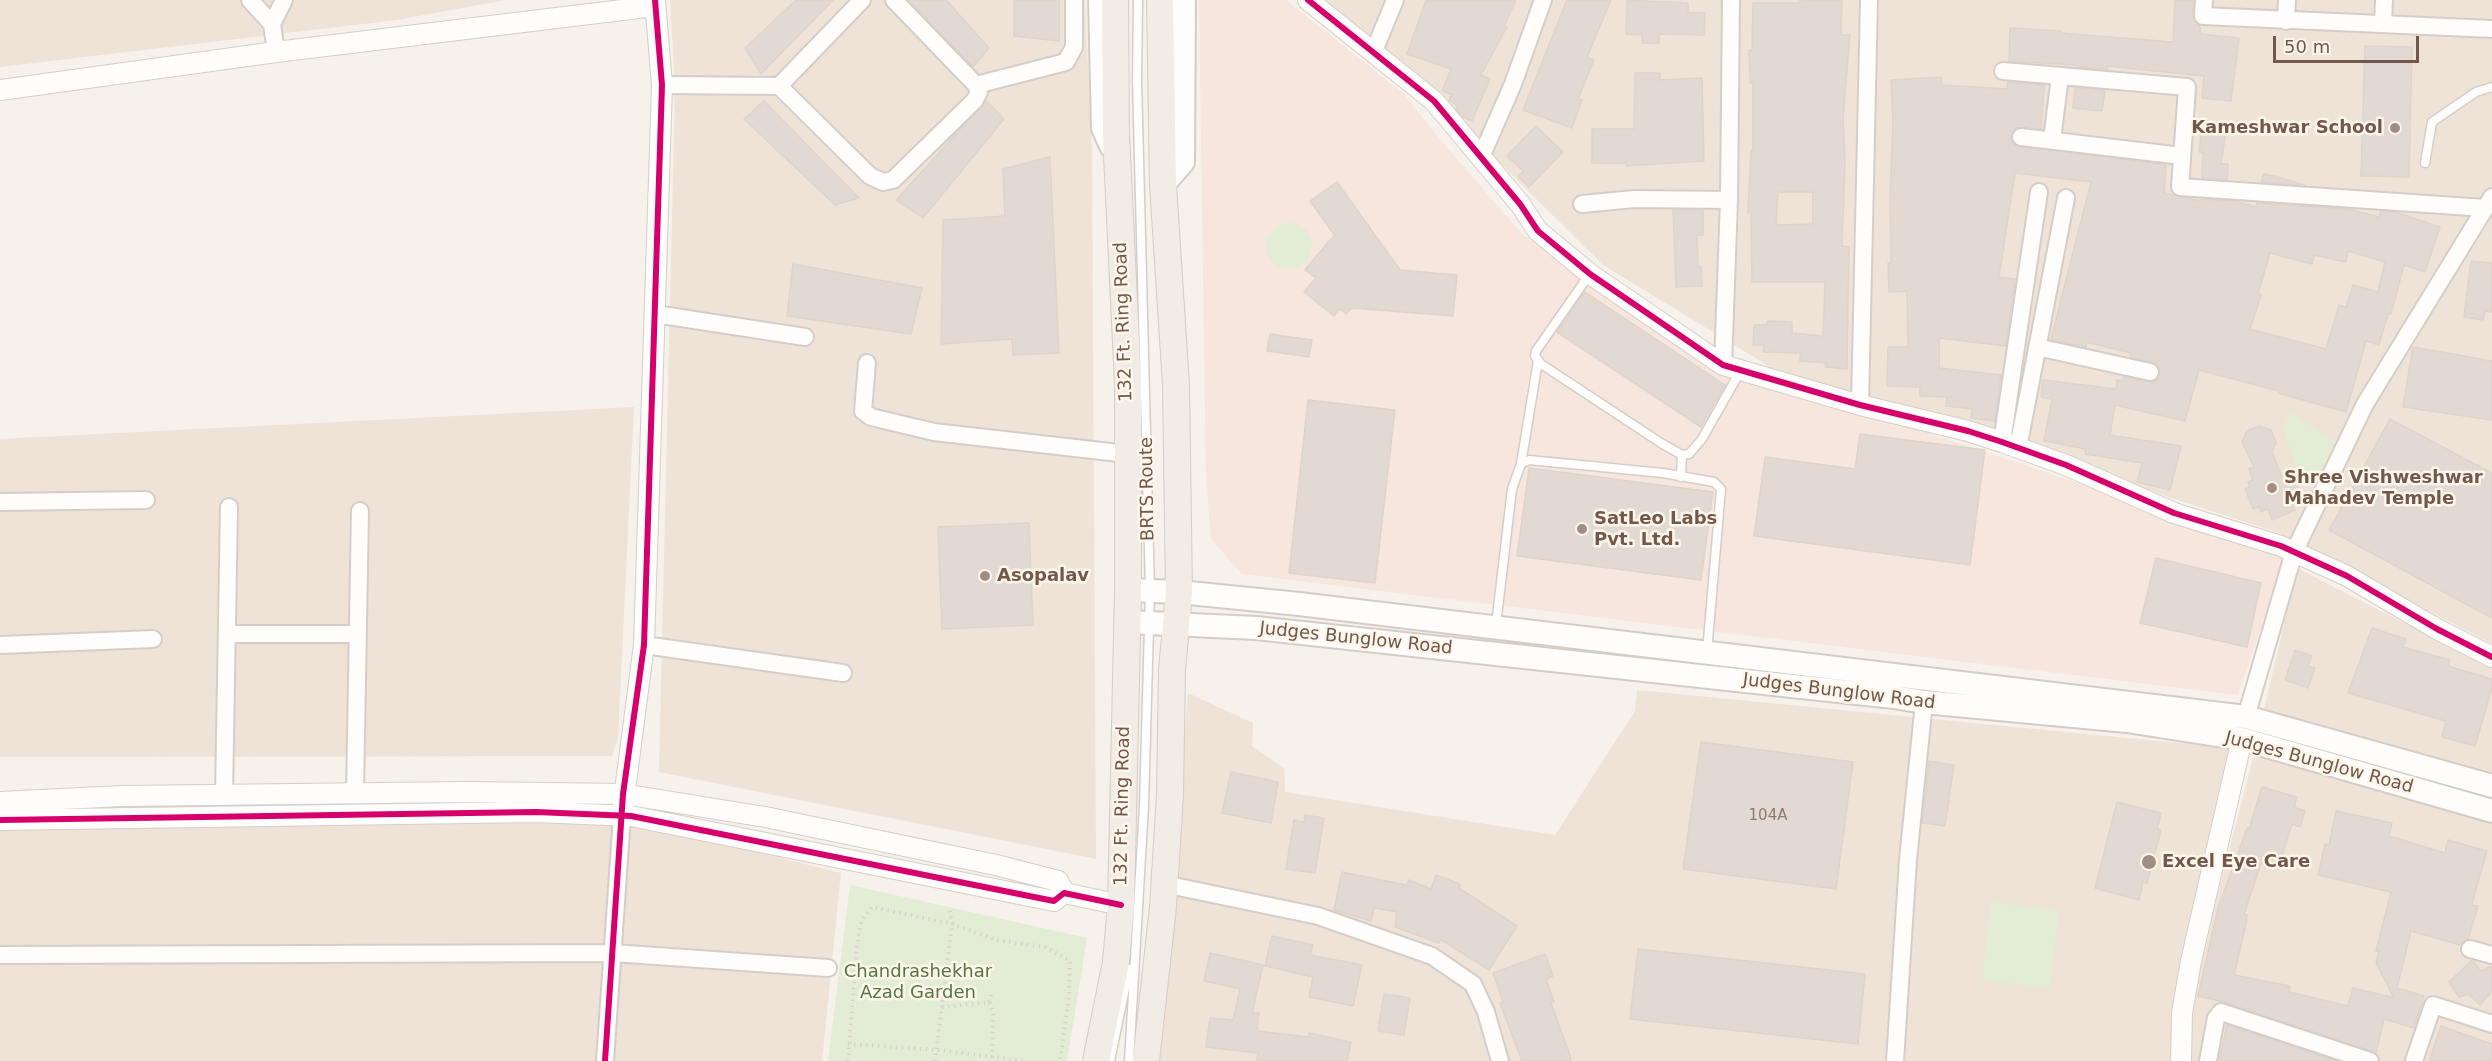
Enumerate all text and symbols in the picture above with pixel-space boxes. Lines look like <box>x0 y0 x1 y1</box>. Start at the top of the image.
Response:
scale bar <box>2276 24 2422 62</box>
text: 50 m <box>2284 36 2330 57</box>
place label: Kameshwar School <box>2191 117 2383 139</box>
marker: Kameshwar School <box>2388 121 2402 135</box>
street label: 132 Ft. Ring Road <box>1110 242 1138 402</box>
street label: BRTS Route <box>1136 437 1160 541</box>
place label: Shree Vishweshwar Mahadev Temple <box>2284 467 2483 510</box>
marker: Shree Vishweshwar Mahadev Temple <box>2265 481 2279 495</box>
place label: SatLeo Labs Pvt. Ltd. <box>1594 508 1717 550</box>
marker: SatLeo Labs Pvt. Ltd. <box>1575 522 1589 536</box>
place label: Asopalav <box>997 565 1089 587</box>
marker: Asopalav <box>978 569 992 583</box>
street label: Judges Bunglow Road <box>1258 618 1454 660</box>
street label: Judges Bunglow Road <box>1741 669 1937 715</box>
street label: 132 Ft. Ring Road <box>1111 726 1135 886</box>
street label: Judges Bunglow Road <box>2223 727 2415 799</box>
house number: 104A <box>1749 807 1787 825</box>
place label: Excel Eye Care <box>2162 851 2310 873</box>
marker: Excel Eye Care <box>2140 853 2158 871</box>
park label: Chandrashekhar Azad Garden <box>844 961 992 1004</box>

